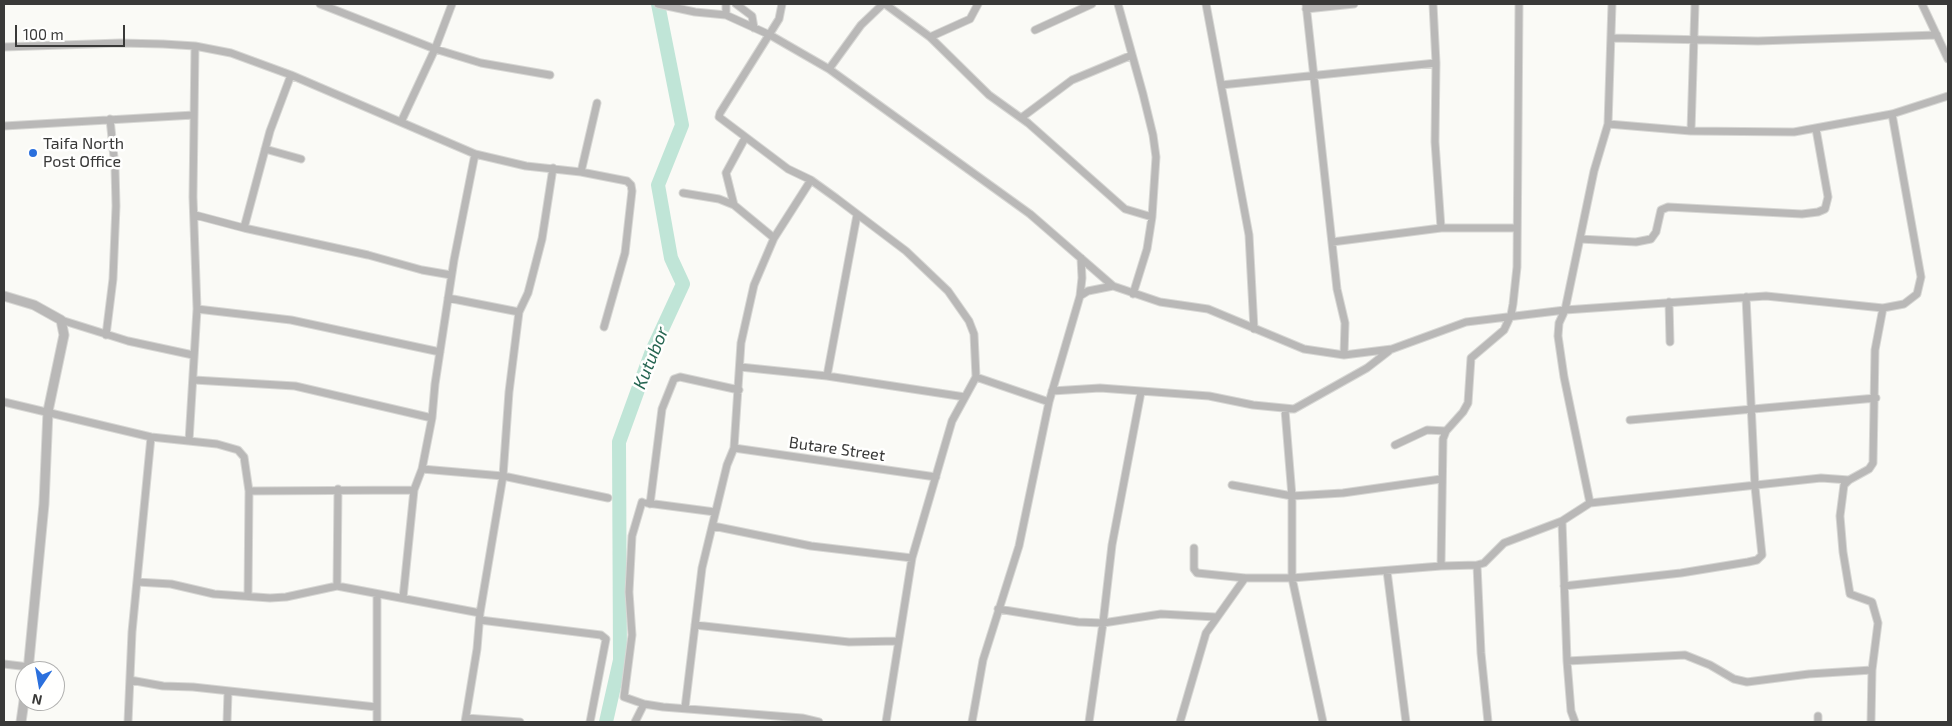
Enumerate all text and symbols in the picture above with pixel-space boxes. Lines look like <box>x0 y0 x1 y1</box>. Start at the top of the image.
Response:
scale bar <box>18 15 128 47</box>
text: 100 m <box>23 25 64 43</box>
place label: Taifa North Post Office <box>43 134 124 172</box>
marker: Taifa North Post Office <box>27 147 39 159</box>
water label: Kutubor <box>629 324 673 392</box>
street label: Butare Street <box>788 433 886 465</box>
north arrow <box>15 661 65 711</box>
text: N <box>30 691 44 710</box>

